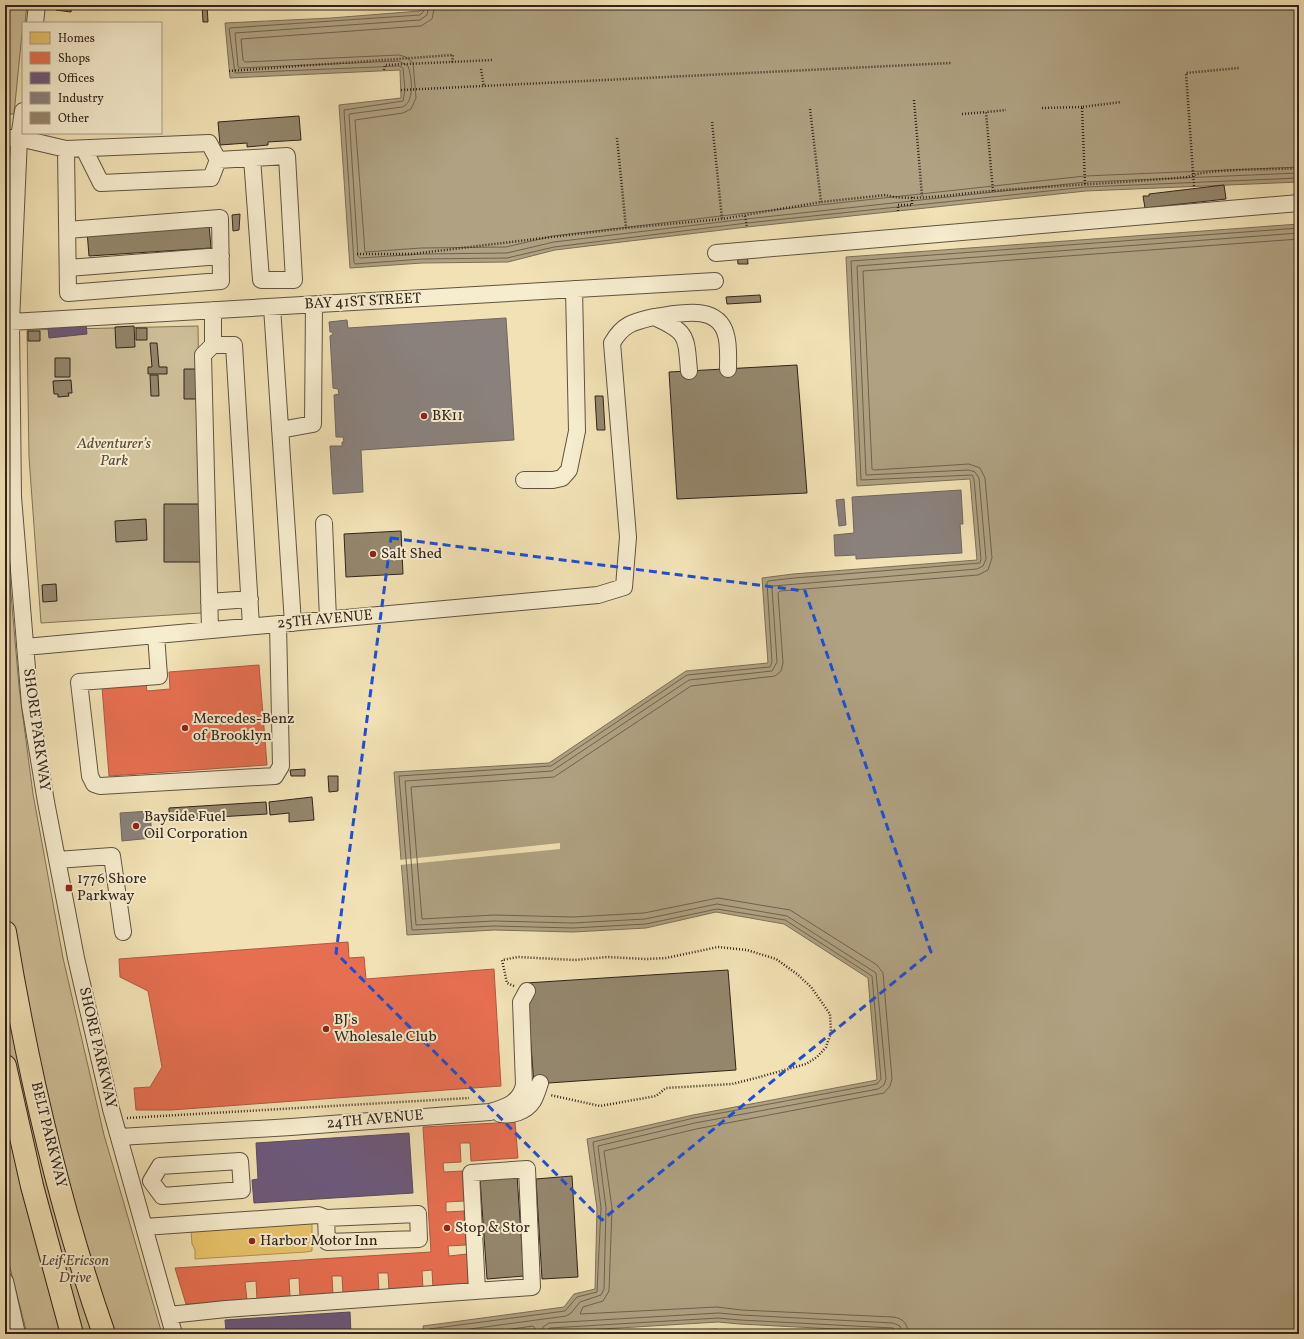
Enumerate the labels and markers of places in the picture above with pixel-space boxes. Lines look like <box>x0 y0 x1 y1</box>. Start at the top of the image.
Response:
place label: BK11 <box>432 406 463 427</box>
marker: BK11 <box>419 411 429 421</box>
place label: Salt Shed <box>381 544 442 565</box>
marker: Salt Shed <box>368 549 378 559</box>
place label: Mercedes-Benz of Brooklyn <box>193 709 295 747</box>
marker: Mercedes-Benz of Brooklyn <box>180 723 190 733</box>
place label: Bayside Fuel Oil Corporation <box>144 807 248 845</box>
marker: Bayside Fuel Oil Corporation <box>131 821 141 831</box>
place label: 1776 Shore Parkway <box>77 869 147 907</box>
marker: 1776 Shore Parkway <box>64 883 74 893</box>
place label: BJ's Wholesale Club <box>334 1010 437 1048</box>
marker: BJ's Wholesale Club <box>321 1024 331 1034</box>
place label: Stop & Stor <box>455 1218 530 1239</box>
marker: Stop & Stor <box>442 1223 452 1233</box>
place label: Harbor Motor Inn <box>260 1231 378 1252</box>
marker: Harbor Motor Inn <box>247 1236 257 1246</box>

